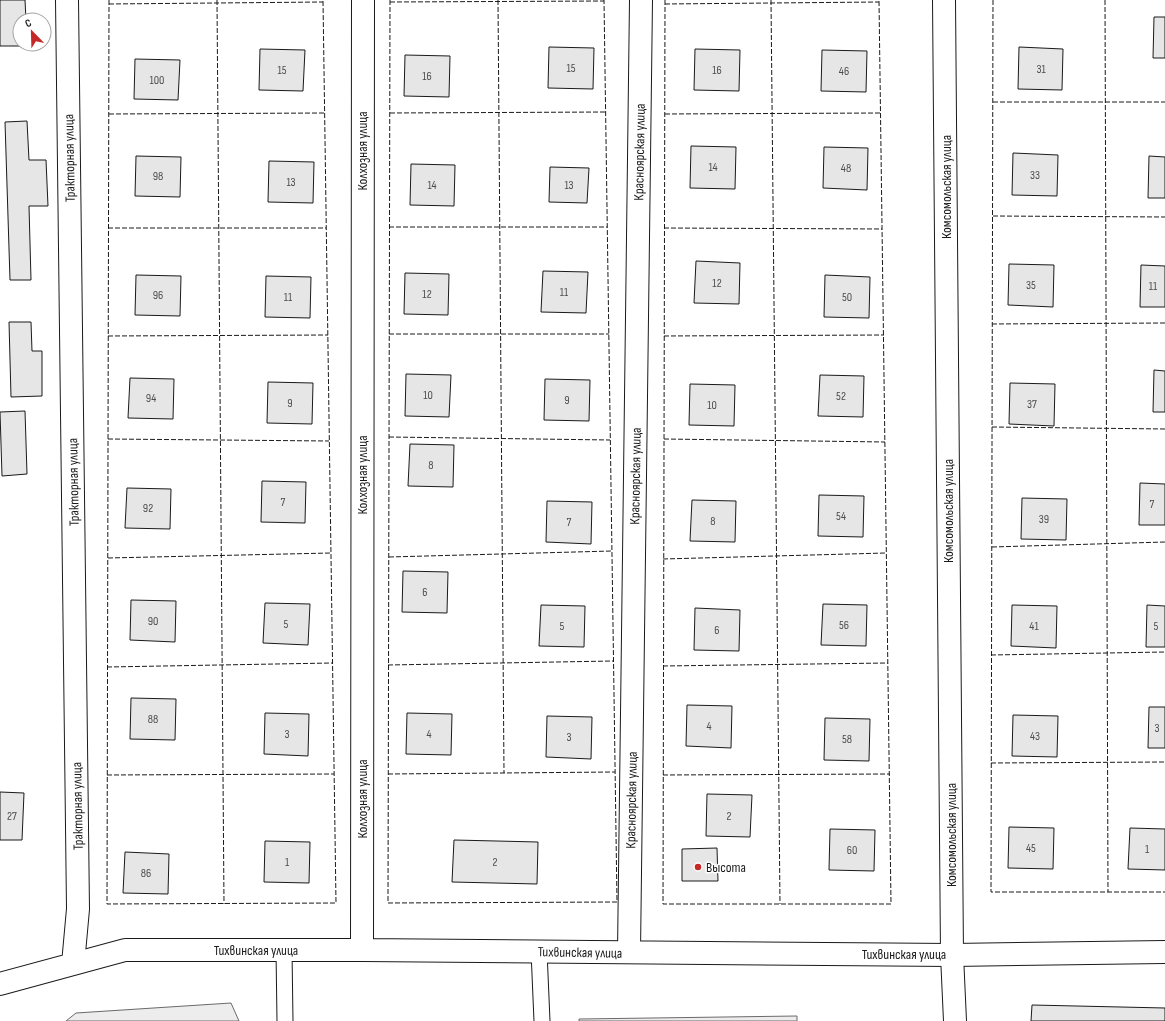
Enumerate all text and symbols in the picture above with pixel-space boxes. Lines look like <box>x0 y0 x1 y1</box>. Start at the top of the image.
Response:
north arrow <box>12 12 52 52</box>
text: С <box>23 16 34 30</box>
house number: 15 <box>566 61 576 76</box>
house number: 31 <box>1036 62 1046 77</box>
house number: 15 <box>277 63 287 78</box>
house number: 16 <box>712 63 722 78</box>
house number: 46 <box>839 64 849 79</box>
house number: 16 <box>422 69 432 84</box>
house number: 100 <box>150 73 164 88</box>
street label: Красноярская улица <box>630 103 649 201</box>
street label: Колхозная улица <box>354 111 371 191</box>
street label: Тракторная улица <box>60 114 79 202</box>
street label: Комсомольская улица <box>938 135 955 239</box>
house number: 14 <box>708 160 718 175</box>
house number: 48 <box>841 161 851 176</box>
house number: 33 <box>1030 168 1040 183</box>
house number: 98 <box>153 169 163 184</box>
house number: 13 <box>286 175 296 190</box>
house number: 14 <box>427 178 437 193</box>
house number: 13 <box>564 178 574 193</box>
house number: 12 <box>712 276 722 291</box>
house number: 35 <box>1026 278 1036 293</box>
house number: 11 <box>1149 279 1158 294</box>
house number: 11 <box>560 285 569 300</box>
house number: 12 <box>422 287 432 302</box>
house number: 96 <box>153 288 163 303</box>
house number: 11 <box>284 290 293 305</box>
house number: 50 <box>842 290 852 305</box>
house number: 10 <box>423 388 433 403</box>
house number: 52 <box>836 389 846 404</box>
house number: 94 <box>146 391 156 406</box>
house number: 9 <box>564 393 570 408</box>
house number: 9 <box>287 396 293 411</box>
house number: 37 <box>1027 397 1037 412</box>
house number: 10 <box>707 398 717 413</box>
street label: Красноярская улица <box>626 427 645 525</box>
street label: Колхозная улица <box>354 435 371 515</box>
street label: Тракторная улица <box>64 438 83 526</box>
house number: 8 <box>428 458 434 473</box>
street label: Комсомольская улица <box>940 459 957 563</box>
house number: 7 <box>281 495 286 510</box>
house number: 7 <box>1150 497 1155 512</box>
house number: 92 <box>143 501 153 516</box>
house number: 54 <box>836 509 846 524</box>
house number: 39 <box>1039 512 1049 527</box>
house number: 8 <box>710 514 716 529</box>
house number: 7 <box>567 515 572 530</box>
house number: 6 <box>422 585 428 600</box>
house number: 90 <box>148 614 158 629</box>
house number: 5 <box>284 617 289 632</box>
house number: 56 <box>839 618 849 633</box>
house number: 5 <box>560 619 565 634</box>
house number: 41 <box>1029 619 1039 634</box>
house number: 5 <box>1154 619 1159 634</box>
house number: 6 <box>714 623 720 638</box>
house number: 88 <box>148 712 158 727</box>
house number: 4 <box>706 719 712 734</box>
house number: 3 <box>1154 721 1160 736</box>
house number: 3 <box>284 727 290 742</box>
house number: 4 <box>426 727 432 742</box>
house number: 43 <box>1030 729 1040 744</box>
house number: 3 <box>566 730 572 745</box>
house number: 58 <box>842 732 852 747</box>
street label: Красноярская улица <box>622 751 641 849</box>
street label: Колхозная улица <box>354 759 371 839</box>
street label: Тракторная улица <box>68 762 87 850</box>
street label: Комсомольская улица <box>943 783 960 887</box>
house number: 27 <box>7 809 17 824</box>
house number: 2 <box>727 809 732 824</box>
house number: 45 <box>1026 841 1036 856</box>
house number: 1 <box>1145 842 1150 857</box>
house number: 60 <box>847 843 857 858</box>
house number: 1 <box>285 855 290 870</box>
house number: 2 <box>493 855 498 870</box>
place label: Высота <box>706 859 746 876</box>
marker: Высота <box>693 862 703 872</box>
house number: 86 <box>141 866 151 881</box>
street label: Тихвинская улица <box>214 942 298 959</box>
street label: Тихвинская улица <box>538 943 622 962</box>
street label: Тихвинская улица <box>862 946 946 963</box>

